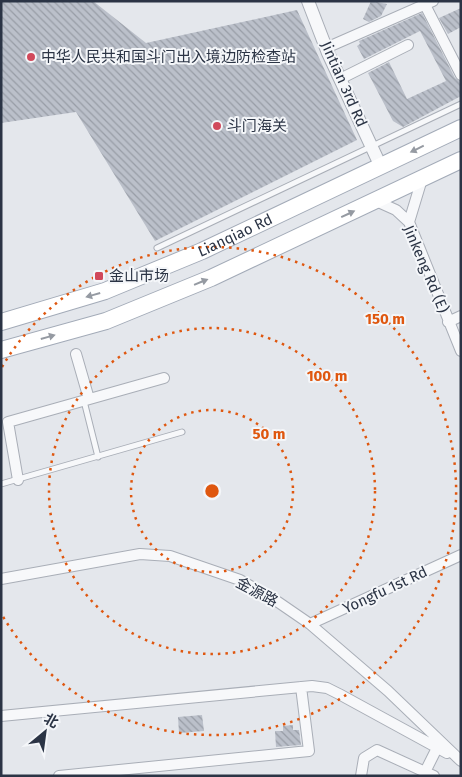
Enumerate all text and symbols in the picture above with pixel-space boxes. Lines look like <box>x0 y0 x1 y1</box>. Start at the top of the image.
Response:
street label: Jintian 3rd Rd <box>317 38 371 130</box>
place label: 中华人民共和国斗门出入境边防检查站 <box>41 48 296 66</box>
marker: 中华人民共和国斗门出入境边防检查站 <box>25 51 37 63</box>
place label: 斗门海关 <box>227 117 287 135</box>
marker: 斗门海关 <box>211 120 223 132</box>
one-way arrow <box>410 146 424 154</box>
street label: Lianqiao Rd <box>195 210 275 261</box>
one-way arrow <box>341 210 355 218</box>
street label: Jinkeng Rd (E) <box>399 222 453 316</box>
place label: 金山市场 <box>109 267 169 285</box>
marker: 金山市场 <box>93 270 105 282</box>
one-way arrow <box>194 278 209 286</box>
one-way arrow <box>86 291 101 299</box>
text: 150 m <box>365 310 405 328</box>
one-way arrow <box>41 333 56 341</box>
text: 100 m <box>307 367 347 385</box>
text: 50 m <box>252 425 286 443</box>
centre of rings <box>203 482 221 500</box>
street label: Yongfu 1st Rd <box>340 563 430 617</box>
street label: 金源路 <box>233 573 281 611</box>
north arrow <box>20 707 70 757</box>
text: 北 <box>41 710 61 732</box>

